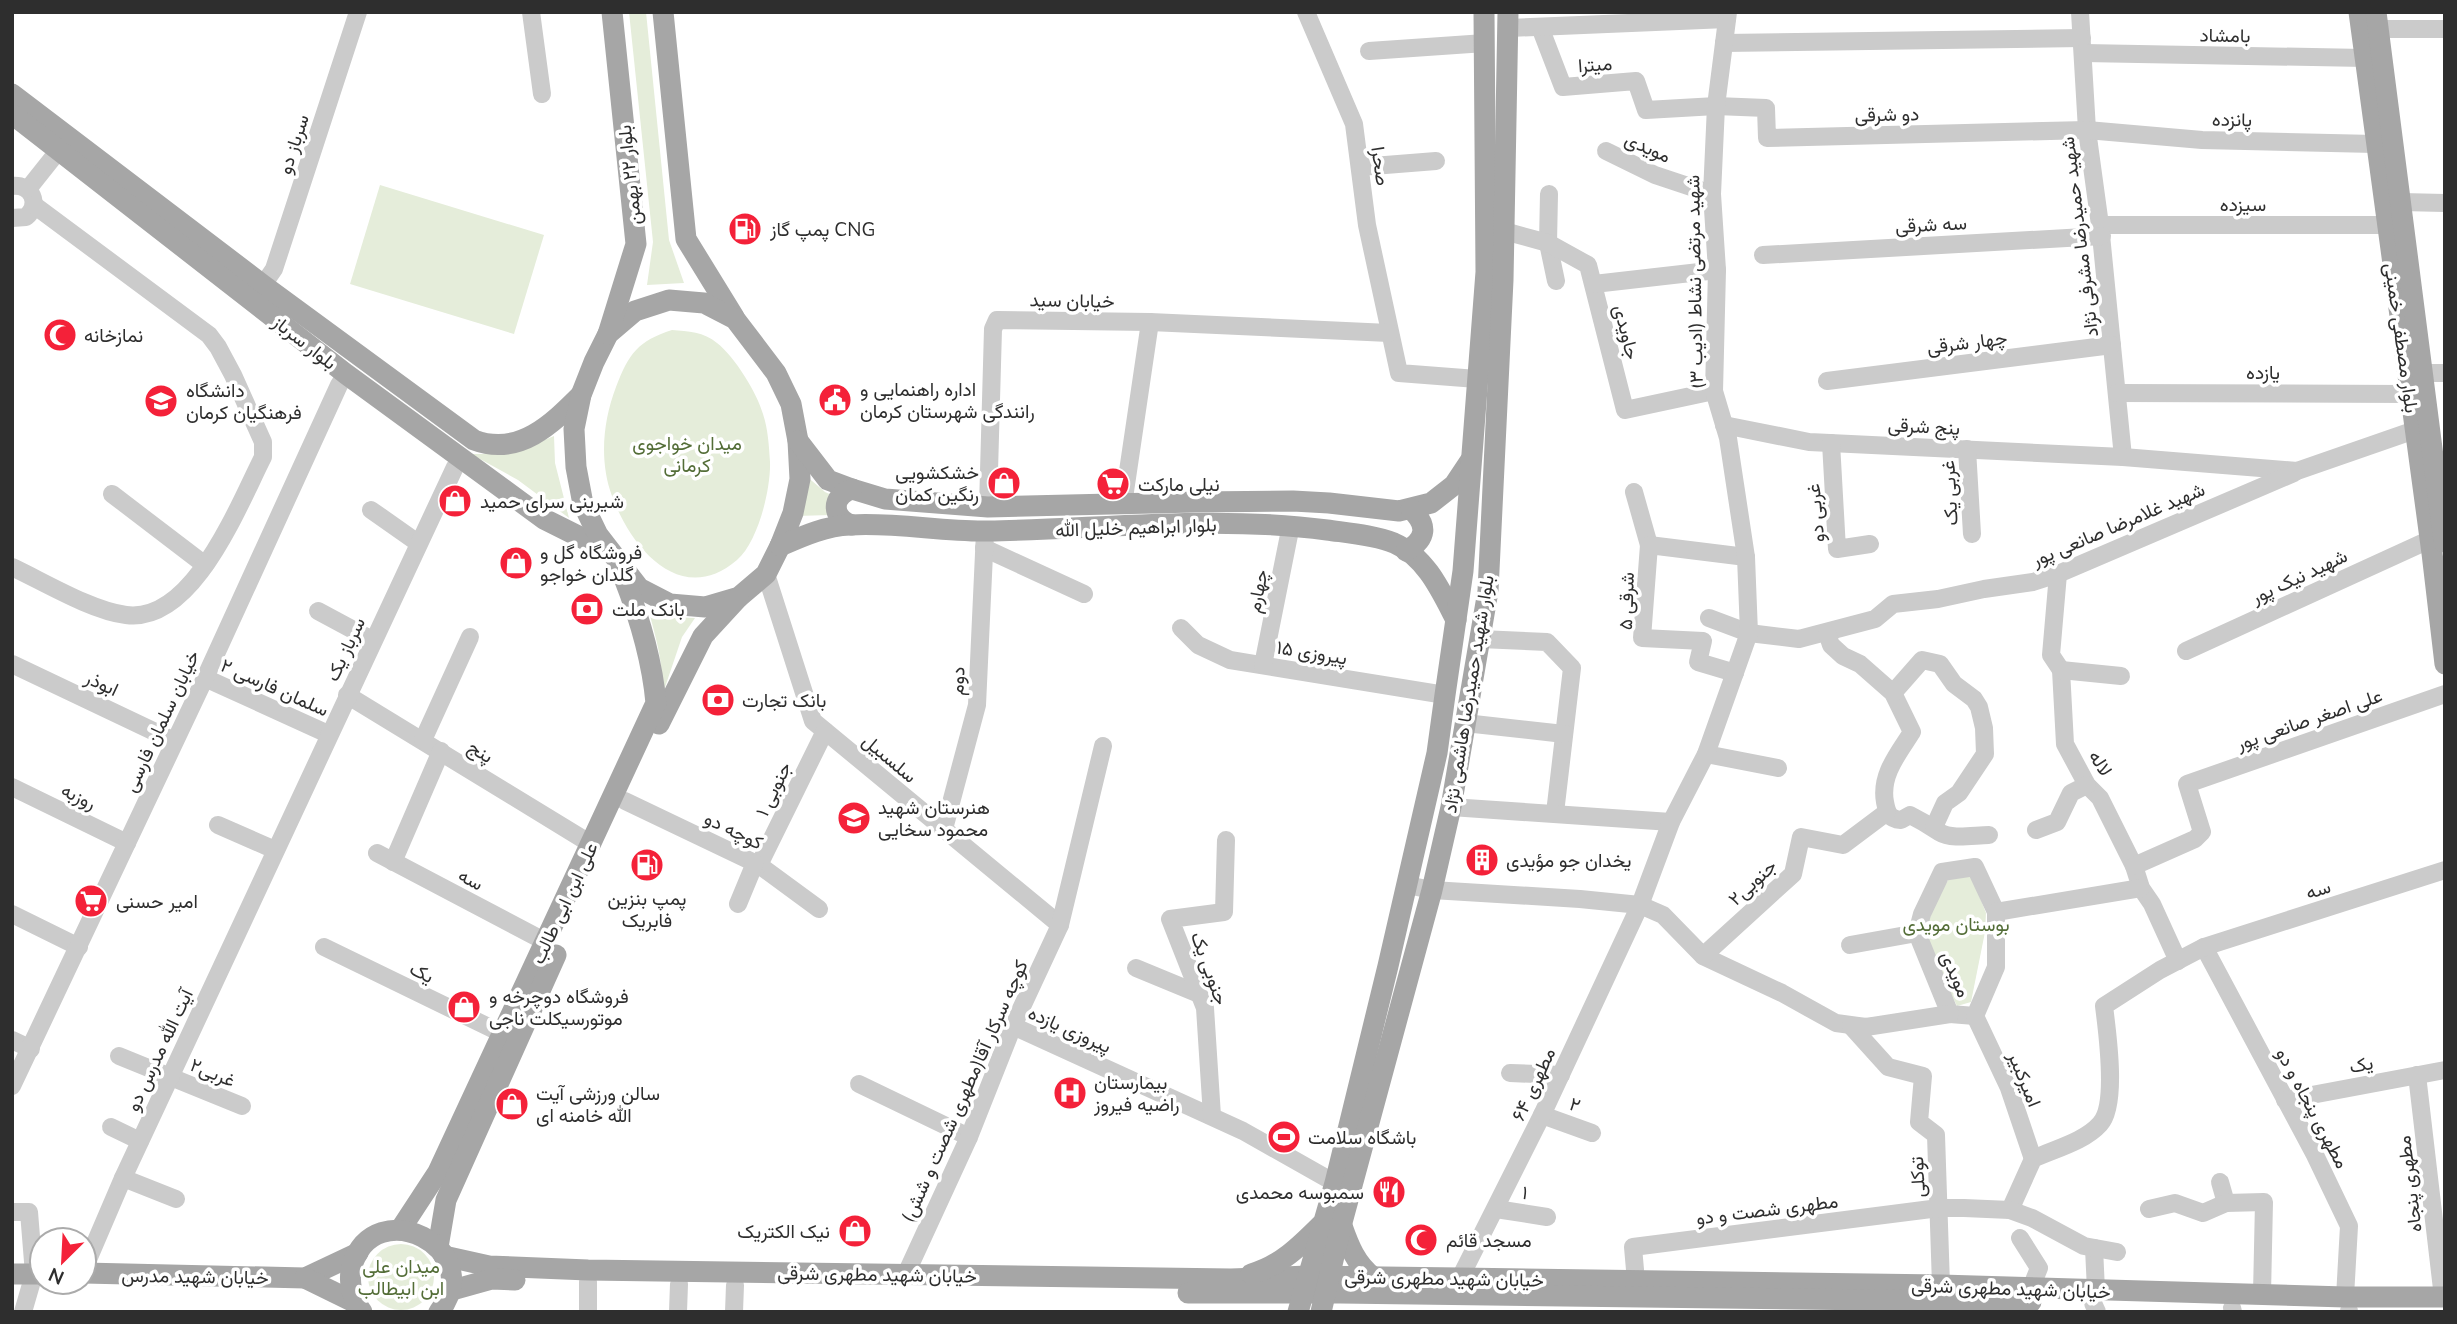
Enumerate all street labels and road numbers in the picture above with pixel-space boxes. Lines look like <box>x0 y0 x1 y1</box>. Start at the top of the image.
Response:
street label: بامشاد <box>2199 23 2251 47</box>
street label: میترا <box>1577 51 1613 77</box>
street label: دو شرقی <box>1855 101 1919 127</box>
street label: پانزده <box>2212 107 2252 133</box>
street label: سرباز دو <box>272 111 314 177</box>
street label: بلوار ۲۲ بهمن <box>612 124 646 226</box>
street label: مویدی <box>1621 126 1675 168</box>
street label: شهید حمیدرضا مشرفی نژاد <box>2055 135 2103 338</box>
street label: صحرا <box>1366 145 1396 187</box>
street label: شهید مرتضی نشاط (ادیب ۳) <box>1680 175 1708 389</box>
street label: سیزده <box>2220 192 2266 216</box>
street label: سه شرقی <box>1894 210 1968 238</box>
street label: بلوار مصطفی خمینی <box>2380 261 2424 415</box>
street label: خیابان سید <box>1029 287 1115 313</box>
street label: جاویدی <box>1609 302 1645 362</box>
street label: بلوار سرباز <box>267 309 342 375</box>
street label: چهار شرقی <box>1926 325 2009 361</box>
street label: یازده <box>2246 360 2280 384</box>
street label: پنج شرقی <box>1887 412 1961 442</box>
street label: غربی یک <box>1935 460 1963 526</box>
street label: شهید غلامرضا صانعی پور <box>2027 477 2209 574</box>
street label: غربی دو <box>1800 483 1830 543</box>
street label: بلوار ابراهیم خلیل الله <box>1055 512 1217 543</box>
street label: شهید نیک پور <box>2246 543 2352 611</box>
street label: چهارم <box>1241 567 1275 615</box>
street label: ۵ شرقی <box>1613 571 1639 631</box>
street label: بلوار شهید حمیدرضا هاشمی نژاد <box>1437 573 1499 815</box>
street label: سرباز یک <box>320 613 370 685</box>
street label: پیروزی ۱۵ <box>1275 635 1349 671</box>
street label: خیابان سلمان فارسی <box>118 646 204 796</box>
street label: سلمان فارسى ٢ <box>217 653 333 721</box>
street label: ابوذر <box>81 665 123 701</box>
street label: دوم <box>944 666 971 696</box>
street label: علی اصغر صانعی پور <box>2232 683 2386 757</box>
street label: سلسبیل <box>858 728 922 788</box>
street label: پنج <box>463 734 498 770</box>
street label: لاله <box>2084 746 2118 780</box>
street label: جنوبی ۱ <box>750 758 796 820</box>
street label: روزبه <box>57 777 101 815</box>
street label: کوچه دو <box>700 806 767 856</box>
street label: علی ابن ابی طالب <box>525 838 603 968</box>
street label: جنوبی۲ <box>1723 854 1781 910</box>
street label: سه <box>454 863 488 895</box>
street label: سه <box>2302 874 2334 904</box>
street label: جنوبی یک <box>1186 928 1234 1008</box>
street label: مویدی <box>1936 947 1976 1001</box>
street label: یک <box>406 956 438 988</box>
street label: (مطهری شصت و شش)کوچه سرکار آقا <box>895 956 1035 1227</box>
street label: آیت الله مدرس دو <box>120 984 198 1115</box>
street label: پیروزی یازده <box>1024 1000 1115 1060</box>
street label: مطهری ۶۴ <box>1506 1043 1560 1125</box>
street label: مطهری پنجاه و دو <box>2269 1044 2355 1173</box>
street label: امیرکبیر <box>2003 1047 2047 1110</box>
street label: یک <box>2347 1050 2375 1078</box>
street label: غربی۲ <box>187 1052 239 1092</box>
street label: ۲ <box>1566 1091 1584 1117</box>
street label: مطهری پنجاه <box>2391 1134 2429 1234</box>
street label: توکلی <box>1904 1156 1930 1198</box>
street label: ۱ <box>1520 1180 1530 1204</box>
street label: مطهری شصت و دو <box>1695 1188 1839 1230</box>
street label: خیابان شهید مطهری شرقی <box>777 1260 977 1288</box>
street label: خیابان شهید مدرس <box>121 1263 269 1289</box>
street label: خیابان شهید مطهری شرقی <box>1344 1264 1544 1292</box>
street label: خیابان شهید مطهری شرقی <box>1911 1273 2111 1303</box>

